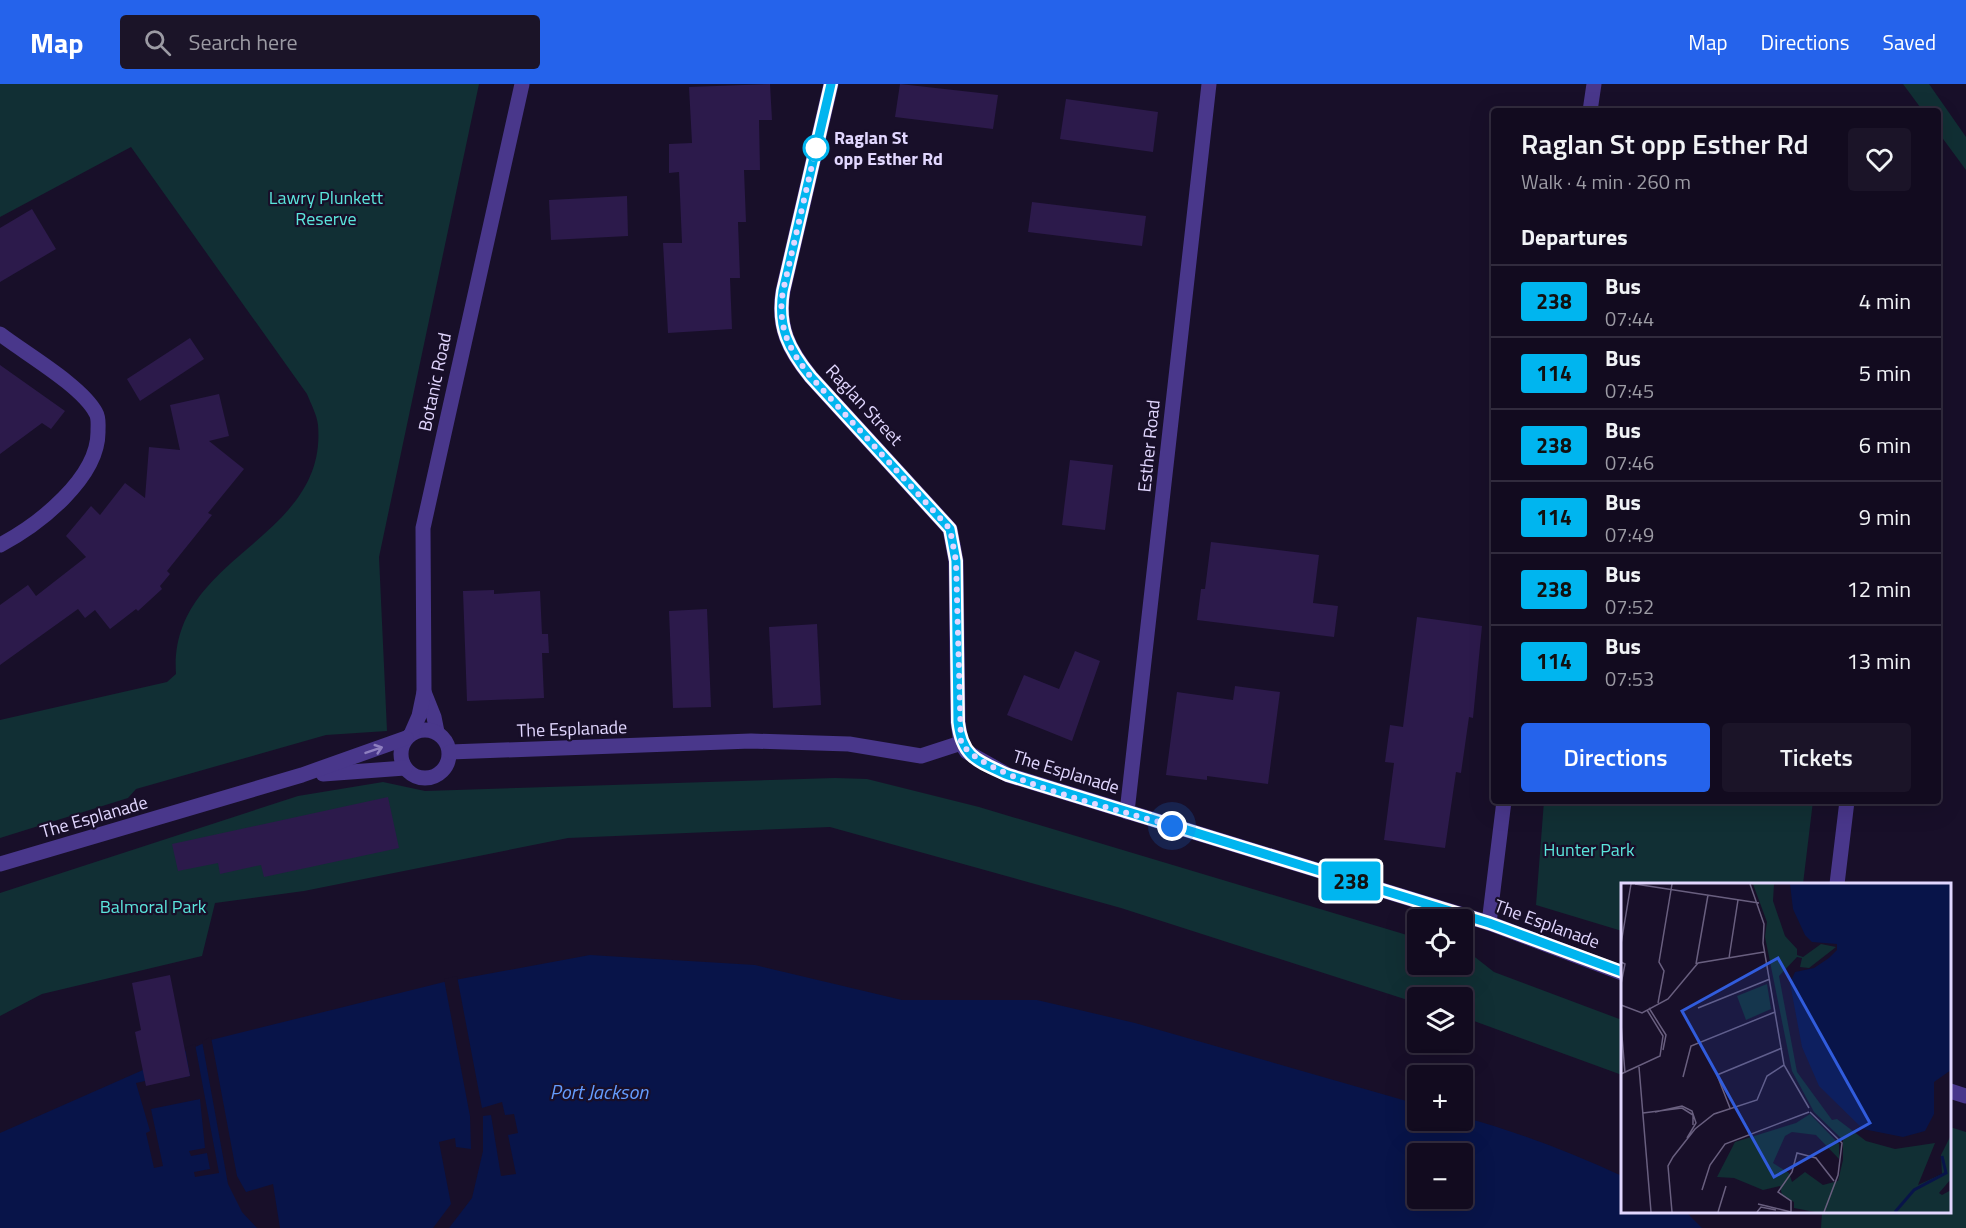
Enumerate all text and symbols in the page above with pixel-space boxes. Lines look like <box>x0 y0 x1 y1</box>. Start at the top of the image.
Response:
search box <box>120 15 540 69</box>
text: Map <box>30 21 84 64</box>
text: Search here <box>189 25 298 59</box>
icon: search <box>141 26 174 59</box>
text: Map <box>1688 26 1728 58</box>
text: Directions <box>1761 26 1850 58</box>
text: Saved <box>1883 26 1936 58</box>
text: Raglan St opp Esther Rd <box>1521 122 1809 165</box>
place label: Raglan St opp Esther Rd <box>834 124 943 172</box>
button: heart <box>1848 128 1911 191</box>
marker: Raglan St opp Esther Rd <box>803 135 829 161</box>
text: Walk · 4 min · 260 m <box>1521 166 1691 197</box>
park label: Lawry Plunkett Reserve <box>269 184 384 232</box>
text: Departures <box>1521 220 1628 254</box>
text: Bus <box>1605 269 1641 303</box>
text: 4 min <box>1859 284 1911 318</box>
text: 238 <box>1536 285 1572 317</box>
text: 07:44 <box>1605 303 1654 334</box>
street label: Botanic Road <box>411 330 458 434</box>
text: Bus <box>1605 341 1641 375</box>
text: 5 min <box>1859 356 1911 390</box>
text: 114 <box>1536 357 1572 389</box>
street label: Raglan Street <box>820 358 910 452</box>
text: 07:45 <box>1605 375 1654 406</box>
street label: Esther Road <box>1130 399 1167 493</box>
text: Bus <box>1605 413 1641 447</box>
text: 6 min <box>1859 428 1911 462</box>
text: 238 <box>1536 429 1572 461</box>
text: 07:46 <box>1605 447 1654 478</box>
text: Bus <box>1605 485 1641 519</box>
text: 9 min <box>1859 500 1911 534</box>
text: 114 <box>1536 501 1572 533</box>
text: 07:49 <box>1605 519 1654 550</box>
text: Bus <box>1605 557 1641 591</box>
text: 12 min <box>1846 572 1911 606</box>
text: 238 <box>1536 573 1572 605</box>
text: 07:52 <box>1605 591 1654 622</box>
text: Bus <box>1605 629 1641 663</box>
text: 13 min <box>1846 644 1911 678</box>
text: 114 <box>1536 645 1572 677</box>
text: 07:53 <box>1605 663 1654 694</box>
street label: The Esplanade <box>516 713 628 744</box>
button: Directions <box>1521 723 1710 792</box>
button: Tickets <box>1722 723 1911 792</box>
street label: The Esplanade <box>1009 742 1123 801</box>
one-way arrow <box>364 744 383 755</box>
street label: The Esplanade <box>37 788 151 845</box>
your location <box>1157 811 1187 841</box>
park label: Hunter Park <box>1543 836 1635 863</box>
line badge: 238 <box>1316 862 1386 900</box>
text: 238 <box>1333 865 1369 897</box>
inset map <box>1621 883 1951 1213</box>
street label: The Esplanade <box>1491 892 1604 955</box>
park label: Balmoral Park <box>100 893 207 920</box>
map controls <box>1407 909 1473 1209</box>
button: locate <box>1407 909 1473 975</box>
button: layers <box>1407 987 1473 1053</box>
button: + <box>1407 1065 1473 1131</box>
water label: Port Jackson <box>550 1076 649 1107</box>
button: − <box>1407 1143 1473 1209</box>

